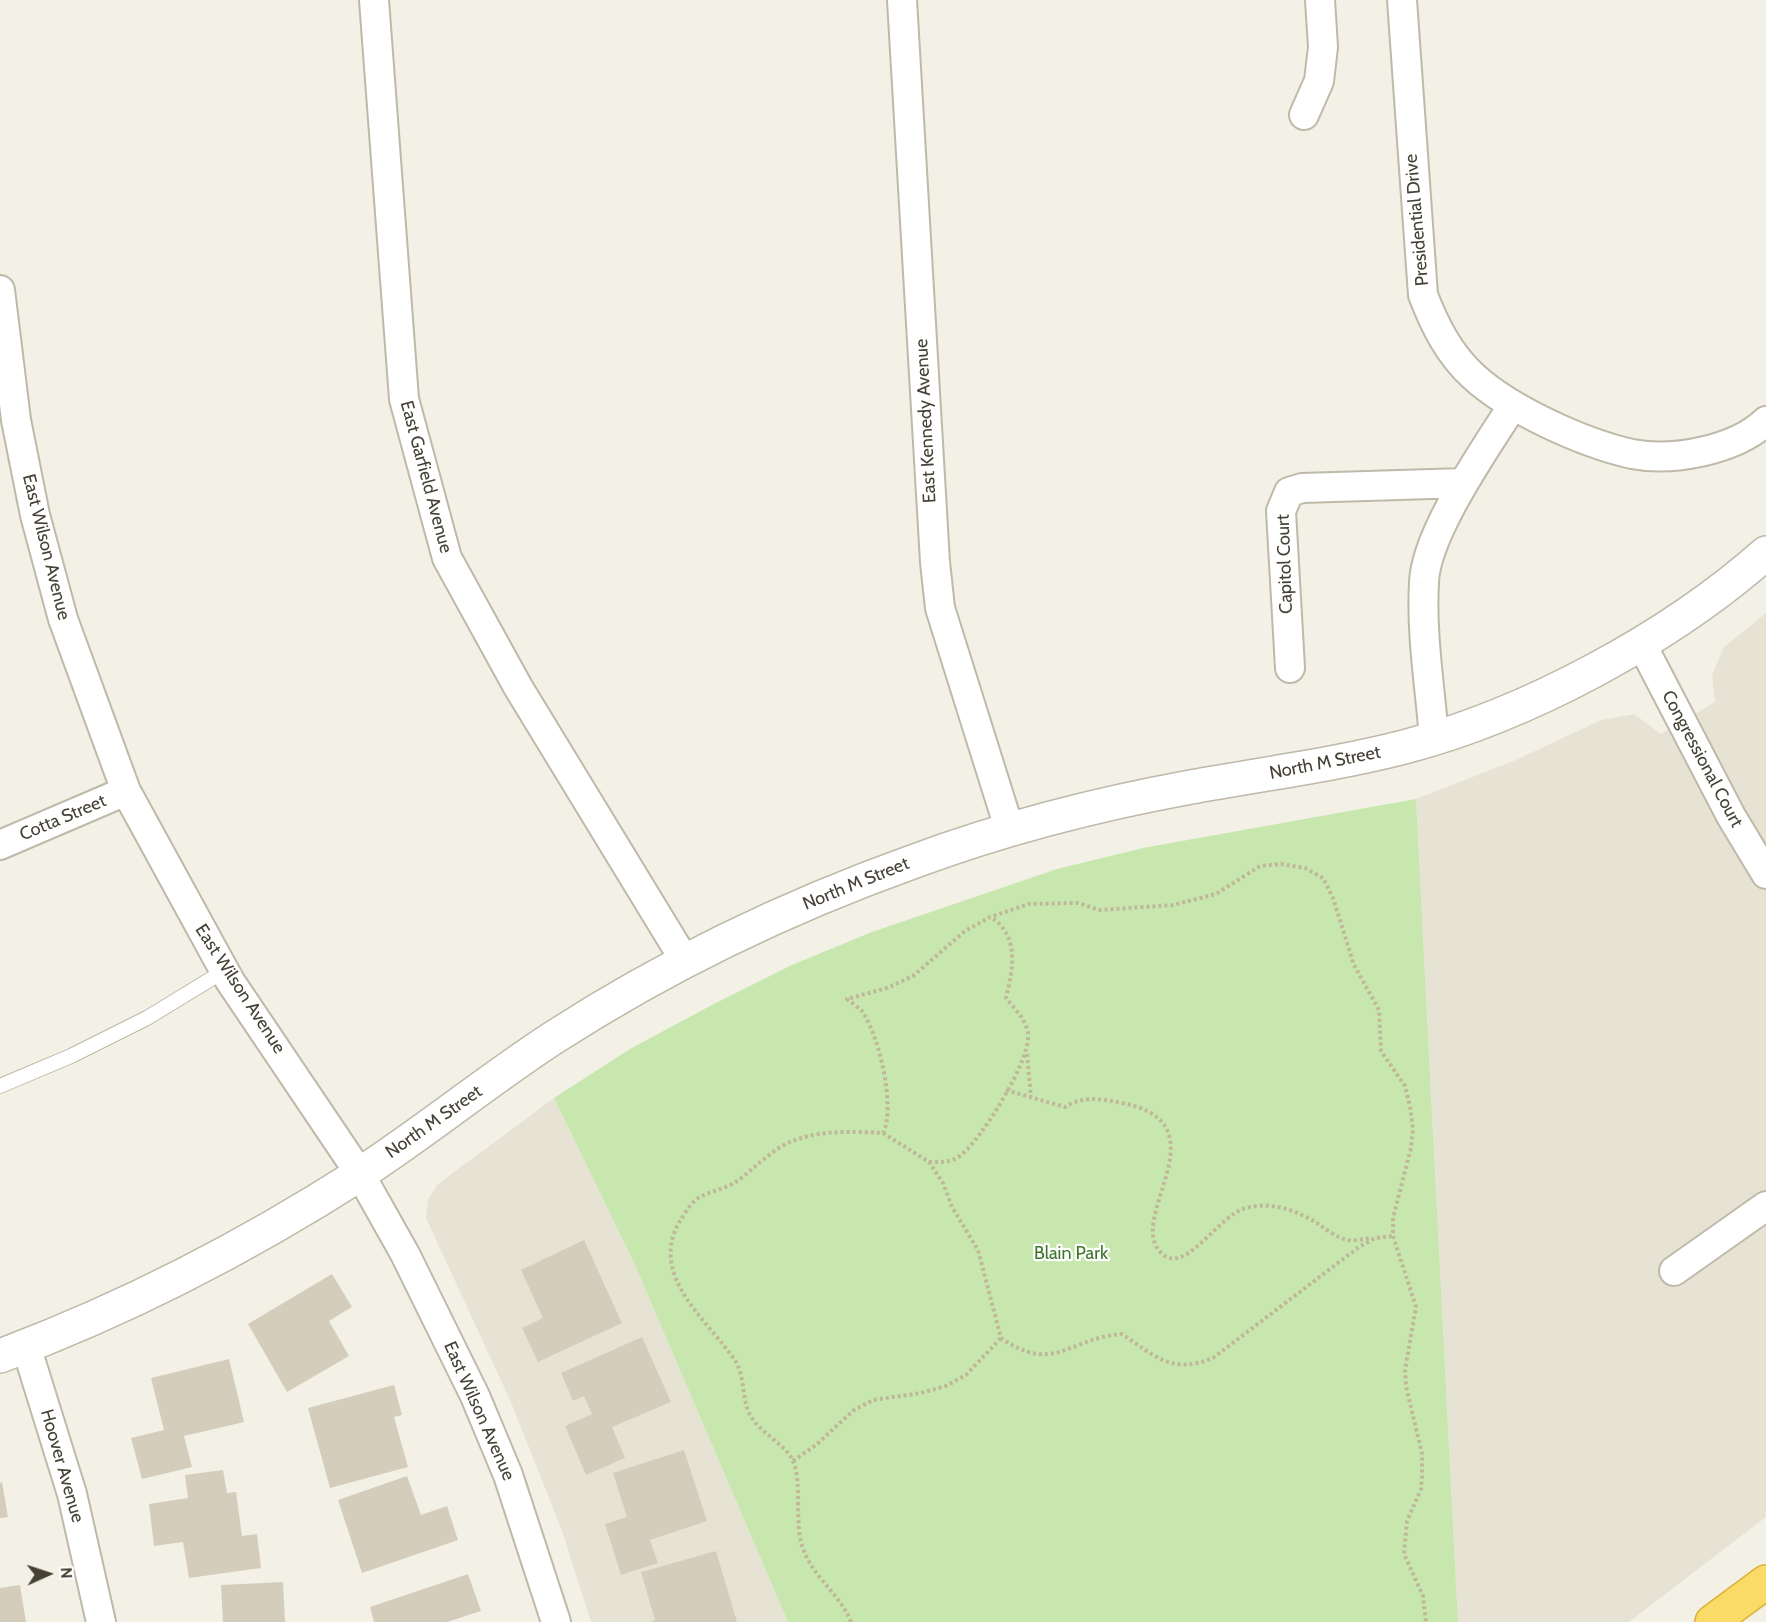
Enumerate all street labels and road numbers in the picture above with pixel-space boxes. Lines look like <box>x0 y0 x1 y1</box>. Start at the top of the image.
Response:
street label: Presidential Drive <box>1400 153 1434 287</box>
street label: East Kennedy Avenue <box>911 338 941 504</box>
street label: East Garfield Avenue <box>395 398 457 556</box>
street label: East Wilson Avenue <box>17 472 75 622</box>
street label: Capitol Court <box>1272 514 1298 614</box>
street label: Congressional Court <box>1657 687 1747 831</box>
street label: North M Street <box>1268 742 1382 784</box>
street label: Cotta Street <box>17 790 109 846</box>
street label: North M Street <box>800 853 912 915</box>
street label: East Wilson Avenue <box>190 920 290 1058</box>
street label: North M Street <box>382 1081 486 1163</box>
street label: East Wilson Avenue <box>439 1338 519 1484</box>
street label: Hoover Avenue <box>36 1407 88 1525</box>

